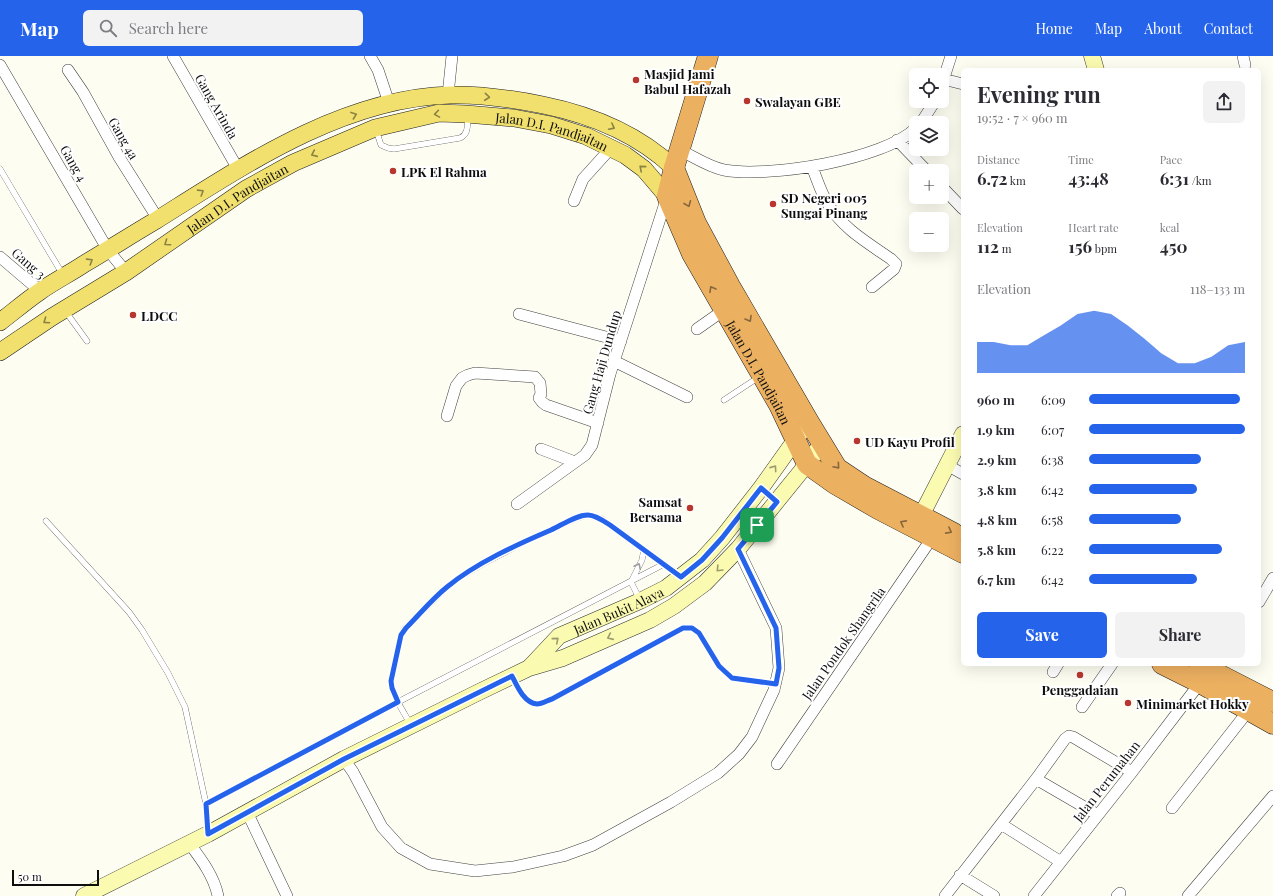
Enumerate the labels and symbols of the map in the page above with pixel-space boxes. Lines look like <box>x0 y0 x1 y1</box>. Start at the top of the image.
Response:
place label: Masjid Jami Babul Hafazah <box>644 65 731 97</box>
street label: Gang Arinda <box>192 70 243 142</box>
marker: Masjid Jami Babul Hafazah <box>631 75 641 85</box>
one-way arrow <box>484 92 490 101</box>
place label: Swalayan GBE <box>755 93 841 110</box>
marker: Swalayan GBE <box>742 96 752 106</box>
street label: Jalan D.I. Pandjaitan <box>494 108 612 154</box>
one-way arrow <box>434 109 440 118</box>
one-way arrow <box>350 111 357 119</box>
street label: Gang 4a <box>105 114 143 163</box>
one-way arrow <box>608 122 616 130</box>
street label: Gang 4 <box>57 142 91 184</box>
one-way arrow <box>311 149 318 157</box>
street label: Jalan D.I. Pandjaitan <box>182 159 291 237</box>
place label: LPK El Rahma <box>401 163 487 180</box>
one-way arrow <box>639 165 647 173</box>
marker: LPK El Rahma <box>388 166 398 176</box>
place label: SD Negeri 005 Sungai Pinang <box>781 189 868 221</box>
one-way arrow <box>196 190 203 197</box>
marker: SD Negeri 005 Sungai Pinang <box>768 199 778 209</box>
one-way arrow <box>684 201 692 208</box>
one-way arrow <box>165 238 172 245</box>
street label: Gang 3 <box>9 244 49 282</box>
one-way arrow <box>86 258 93 265</box>
one-way arrow <box>709 286 716 293</box>
place label: LDCC <box>141 307 177 324</box>
street label: Gang Haji Dundup <box>578 308 624 416</box>
marker: LDCC <box>128 310 138 320</box>
one-way arrow <box>745 315 752 322</box>
one-way arrow <box>43 316 50 324</box>
street label: Jalan D.I. Pandjaitan <box>723 316 795 427</box>
place label: UD Kayu Profil <box>865 433 955 450</box>
marker: UD Kayu Profil <box>852 436 862 446</box>
one-way arrow <box>833 461 840 469</box>
one-way arrow <box>769 466 776 473</box>
place label: Samsat Bersama <box>629 493 682 525</box>
marker: Samsat Bersama <box>685 503 695 513</box>
pin <box>740 508 774 542</box>
one-way arrow <box>900 520 907 527</box>
one-way arrow <box>945 526 953 534</box>
one-way arrow <box>634 563 641 570</box>
one-way arrow <box>716 564 724 572</box>
street label: Jalan Bukit Alaya <box>570 582 666 638</box>
street label: Jalan Pondok Shangrila <box>797 583 889 704</box>
one-way arrow <box>606 632 614 640</box>
one-way arrow <box>552 638 559 645</box>
marker: Penggadaian <box>1075 670 1085 680</box>
place label: Penggadaian <box>1042 681 1118 698</box>
place label: Minimarket Hokky <box>1136 695 1249 712</box>
marker: Minimarket Hokky <box>1123 698 1133 708</box>
street label: Jalan Perumahan <box>1068 737 1143 826</box>
scale bar <box>12 868 99 887</box>

